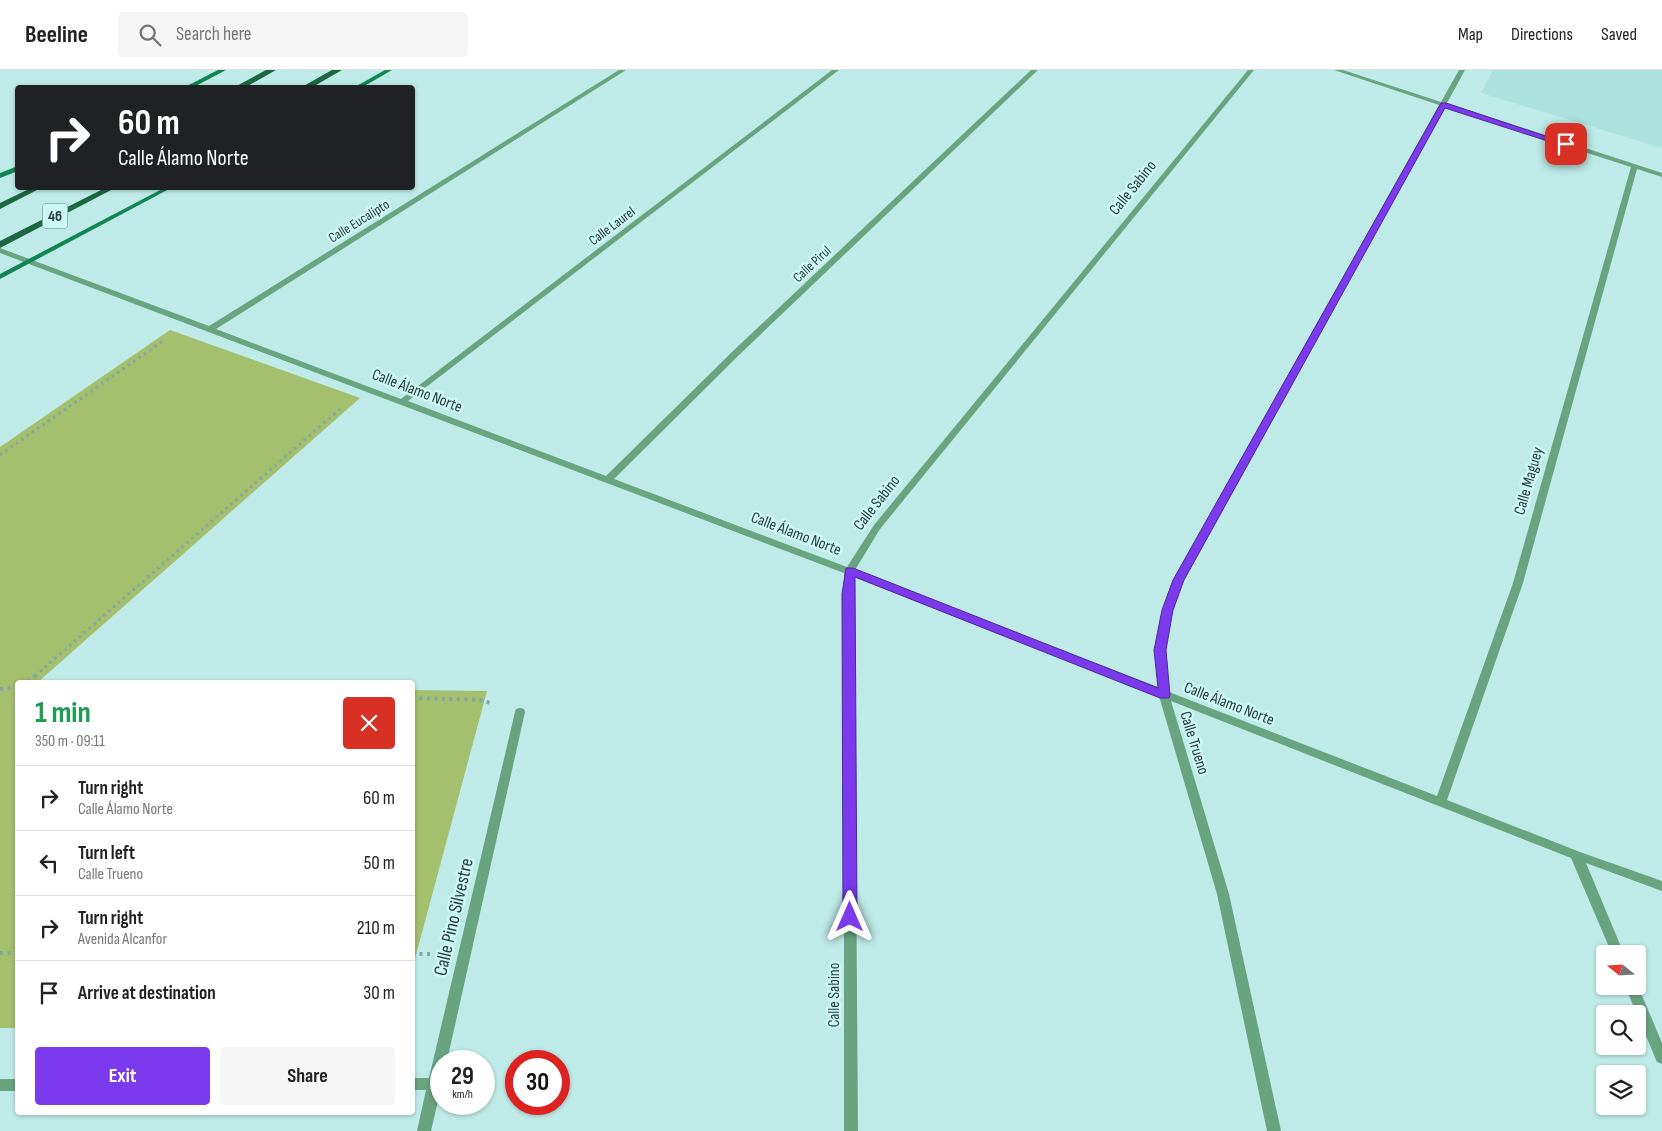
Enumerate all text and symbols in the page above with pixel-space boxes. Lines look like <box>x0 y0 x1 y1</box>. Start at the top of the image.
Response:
search box <box>118 12 468 57</box>
text: Beeline <box>25 20 88 49</box>
icon: search <box>136 21 164 49</box>
text: Search here <box>176 23 251 46</box>
text: Map <box>1458 24 1483 45</box>
text: Directions <box>1511 24 1573 45</box>
text: Saved <box>1601 24 1637 45</box>
text: 60 m <box>118 102 180 145</box>
icon: right <box>35 105 100 170</box>
pin <box>1545 123 1587 165</box>
icon: arrive <box>1552 130 1580 158</box>
text: Calle Álamo Norte <box>118 145 249 172</box>
street label: Calle Sabino <box>1105 157 1161 219</box>
street label: Calle Eucalipto <box>325 195 393 246</box>
street label: Calle Laurel <box>586 203 638 249</box>
road number: 46 <box>42 204 68 228</box>
street label: Calle Pirul <box>789 242 835 286</box>
street label: Calle Álamo Norte <box>369 365 465 417</box>
street label: Calle Maguey <box>1510 445 1548 517</box>
street label: Calle Sabino <box>850 472 904 534</box>
street label: Calle Álamo Norte <box>748 508 844 560</box>
street label: Calle Álamo Norte <box>1181 678 1277 730</box>
text: 1 min <box>35 695 91 731</box>
button: close <box>343 697 395 749</box>
street label: Calle Trueno <box>1175 709 1213 777</box>
text: 350 m · 09:11 <box>35 732 105 751</box>
text: Turn right <box>78 777 143 800</box>
icon: right <box>35 784 63 812</box>
text: 60 m <box>363 787 395 810</box>
text: Calle Álamo Norte <box>78 800 173 819</box>
text: Turn left <box>78 842 135 865</box>
icon: left <box>35 849 63 877</box>
text: 50 m <box>364 852 395 875</box>
street label: Calle Pino Silvestre <box>429 856 479 978</box>
text: Calle Trueno <box>78 865 143 884</box>
position arrow <box>823 890 875 942</box>
text: Turn right <box>78 907 143 930</box>
icon: right <box>35 914 63 942</box>
text: 210 m <box>357 917 395 940</box>
text: Avenida Alcanfor <box>78 930 167 949</box>
north arrow <box>1596 945 1646 995</box>
map controls <box>1596 945 1646 1115</box>
street label: Calle Sabino <box>825 963 844 1027</box>
icon: arrive <box>35 979 63 1007</box>
text: Arrive at destination <box>78 982 216 1005</box>
text: 30 m <box>363 982 395 1005</box>
button: search <box>1596 1005 1646 1055</box>
button: Exit <box>35 1047 210 1105</box>
button: Share <box>220 1047 395 1105</box>
speed limit sign: 30 <box>505 1050 570 1115</box>
text: 29 <box>451 1061 474 1092</box>
button: layers <box>1596 1065 1646 1115</box>
text: km/h <box>452 1087 473 1102</box>

